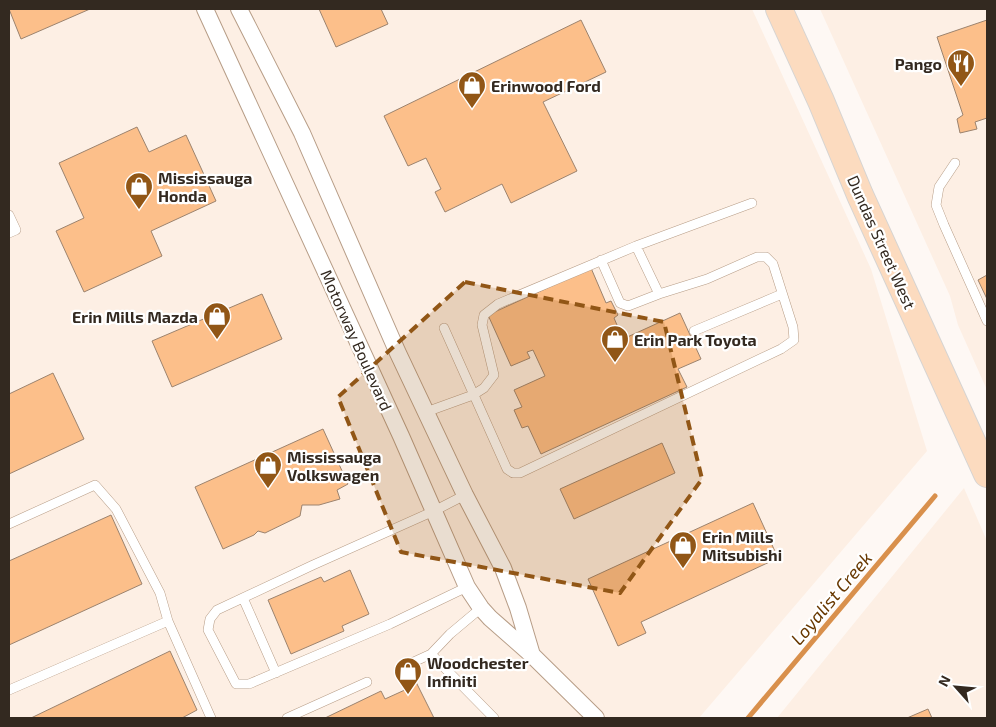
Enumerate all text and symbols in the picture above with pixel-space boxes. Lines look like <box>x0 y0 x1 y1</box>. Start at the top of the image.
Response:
restaurant icon: Pango <box>946 48 976 87</box>
place label: Pango <box>895 54 942 73</box>
shop icon: Erinwood Ford <box>457 70 487 109</box>
place label: Erinwood Ford <box>491 76 601 95</box>
place label: Mississauga Honda <box>158 168 252 205</box>
shop icon: Mississauga Honda <box>124 171 154 210</box>
street label: Dundas Street West <box>844 172 920 312</box>
street label: Motorway Boulevard <box>317 267 397 413</box>
shop icon: Erin Mills Mazda <box>202 301 232 340</box>
place label: Erin Mills Mazda <box>72 307 198 326</box>
shop icon: Erin Park Toyota <box>600 324 630 363</box>
place label: Erin Park Toyota <box>634 330 757 350</box>
place label: Mississauga Volkswagen <box>287 447 381 484</box>
shop icon: Mississauga Volkswagen <box>253 450 283 489</box>
place label: Erin Mills Mitsubishi <box>702 527 782 564</box>
shop icon: Erin Mills Mitsubishi <box>668 530 698 569</box>
water label: Loyalist Creek <box>786 547 876 649</box>
place label: Woodchester Infiniti <box>427 653 529 690</box>
shop icon: Woodchester Infiniti <box>393 656 423 695</box>
north arrow <box>931 662 981 712</box>
text: N <box>934 673 954 689</box>

